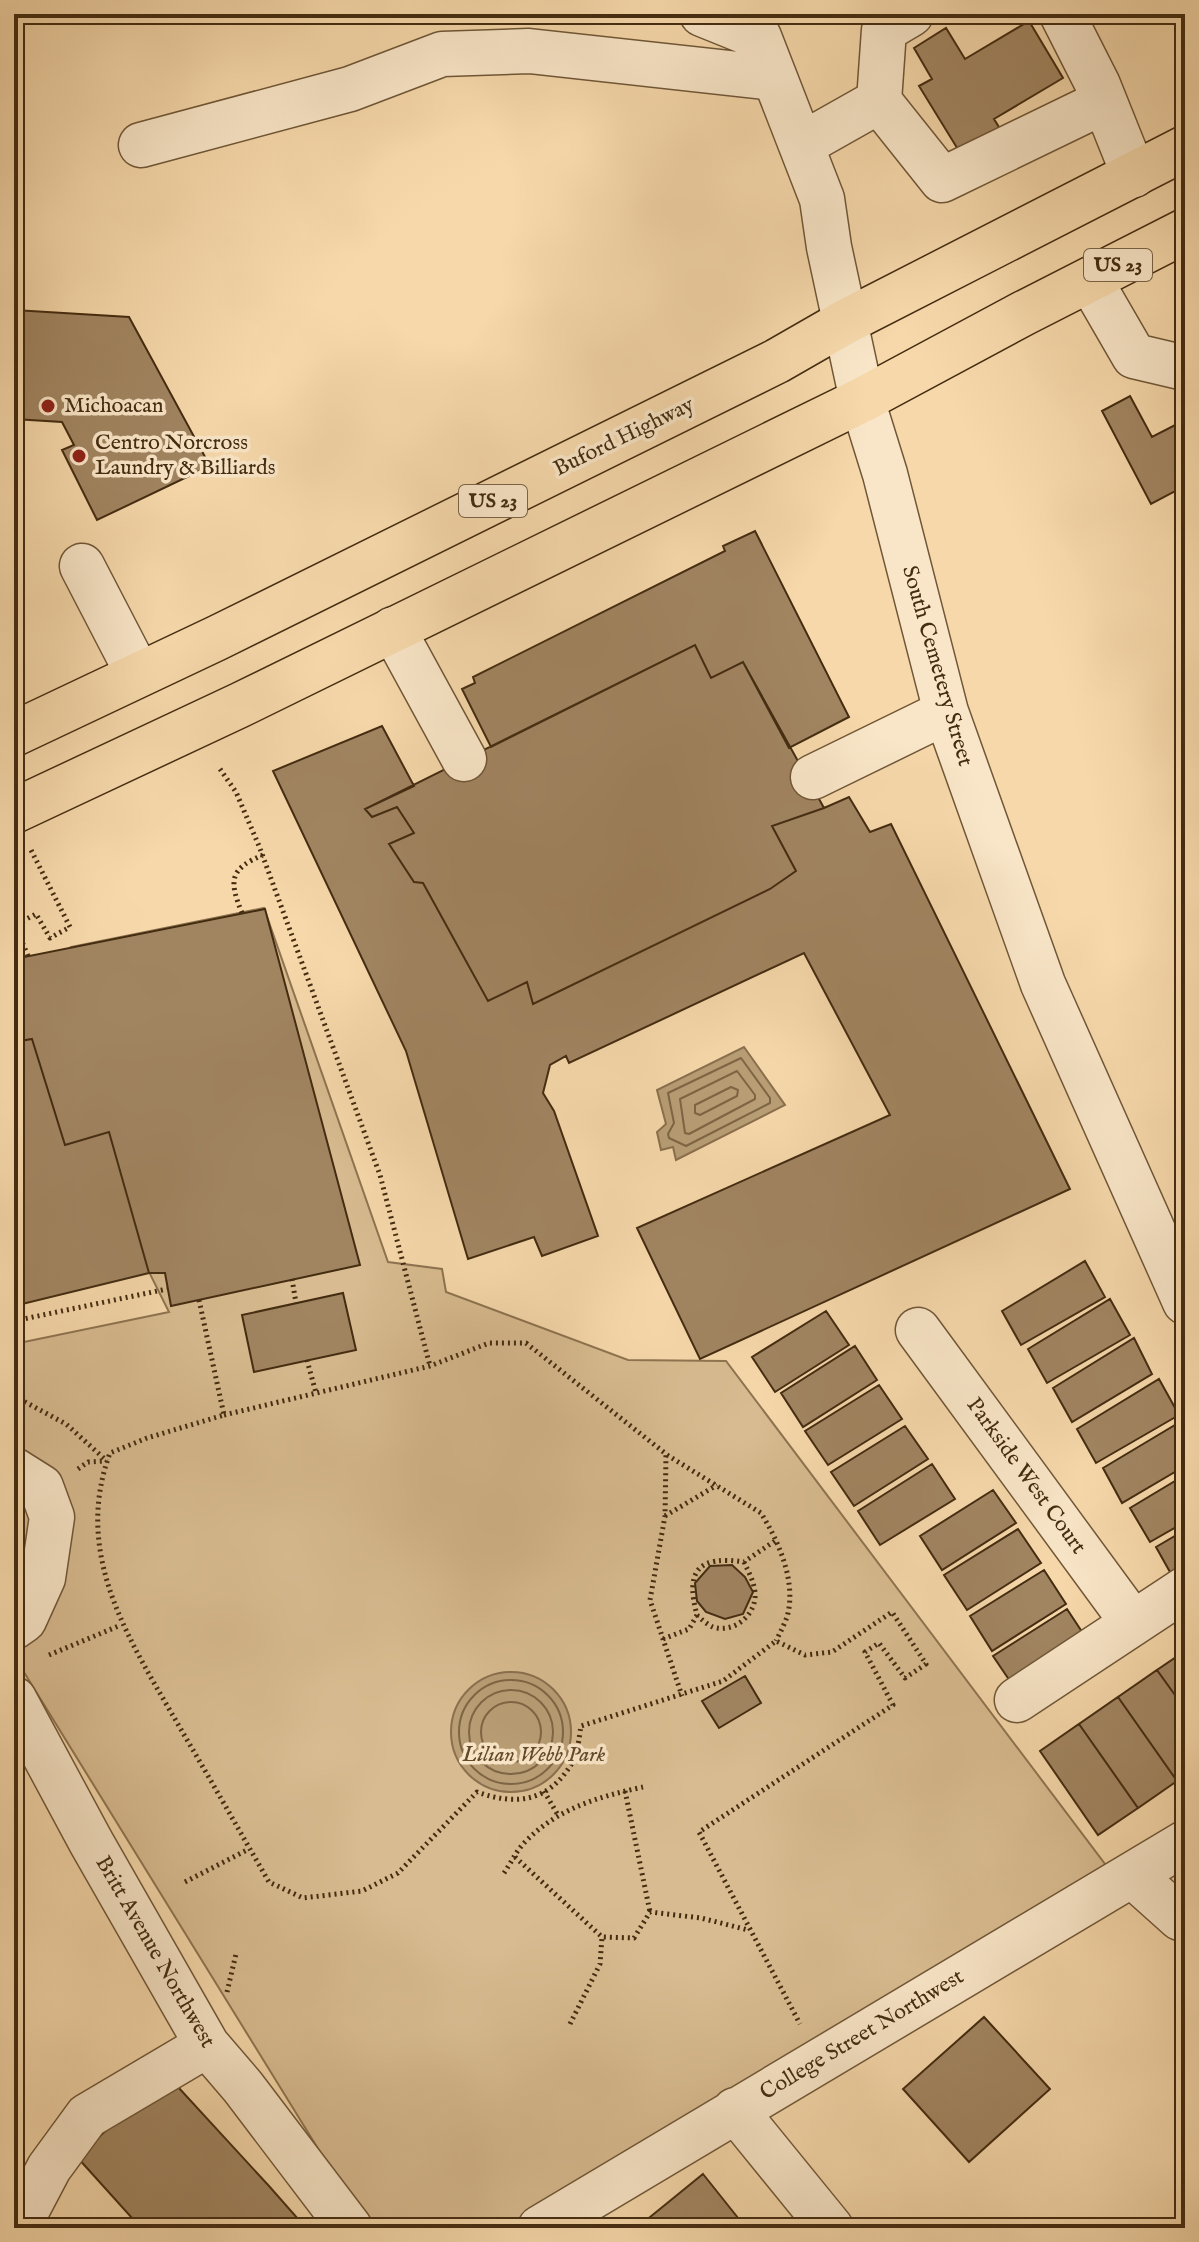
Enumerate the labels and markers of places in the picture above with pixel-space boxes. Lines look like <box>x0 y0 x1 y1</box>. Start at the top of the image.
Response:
place label: Michoacan <box>64 392 164 420</box>
marker: Michoacan <box>39 397 57 415</box>
place label: Centro Norcross Laundry & Billiards <box>95 429 275 482</box>
marker: Centro Norcross Laundry & Billiards <box>70 447 88 465</box>

